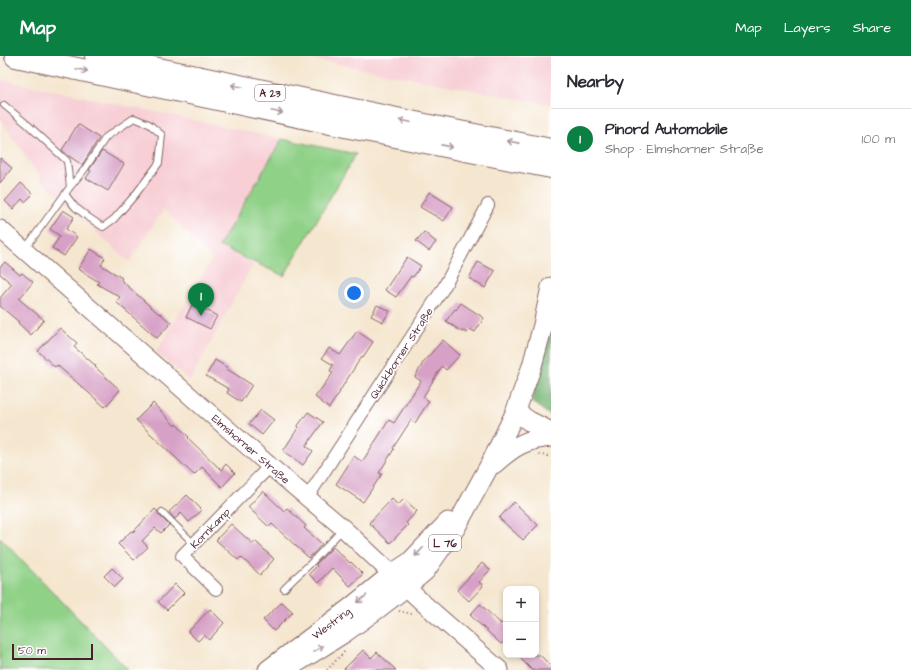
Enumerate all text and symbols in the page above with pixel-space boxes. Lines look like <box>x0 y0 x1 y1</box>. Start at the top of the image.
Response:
text: Map <box>20 15 56 42</box>
text: Map <box>735 18 762 38</box>
text: Layers <box>784 18 831 38</box>
text: Share <box>853 18 891 38</box>
one-way arrow <box>75 67 88 75</box>
text: Nearby <box>567 70 624 94</box>
one-way arrow <box>231 81 244 89</box>
road number: A 23 <box>255 85 285 101</box>
one-way arrow <box>271 108 284 116</box>
one-way arrow <box>399 116 412 124</box>
text: Pinord Automobile <box>605 119 728 140</box>
text: 1 <box>579 130 581 148</box>
text: 100 m <box>862 130 895 148</box>
one-way arrow <box>507 138 520 146</box>
text: Shop · Elmshorner Straße <box>605 140 763 158</box>
one-way arrow <box>440 143 453 151</box>
pin: 1 <box>188 283 214 316</box>
your location <box>344 283 364 303</box>
street label: Quickborner Straße <box>366 305 437 402</box>
street label: Elmshorner Straße <box>208 411 293 488</box>
street label: Kornkamp <box>187 505 234 552</box>
road number: L 76 <box>429 535 461 551</box>
one-way arrow <box>414 547 424 557</box>
map controls <box>503 586 539 658</box>
button: + <box>503 586 539 622</box>
one-way arrow <box>356 594 367 603</box>
street label: Westring <box>309 604 355 644</box>
button: − <box>503 622 539 658</box>
scale bar <box>12 642 93 661</box>
text: 50 m <box>18 643 46 658</box>
one-way arrow <box>312 645 323 653</box>

